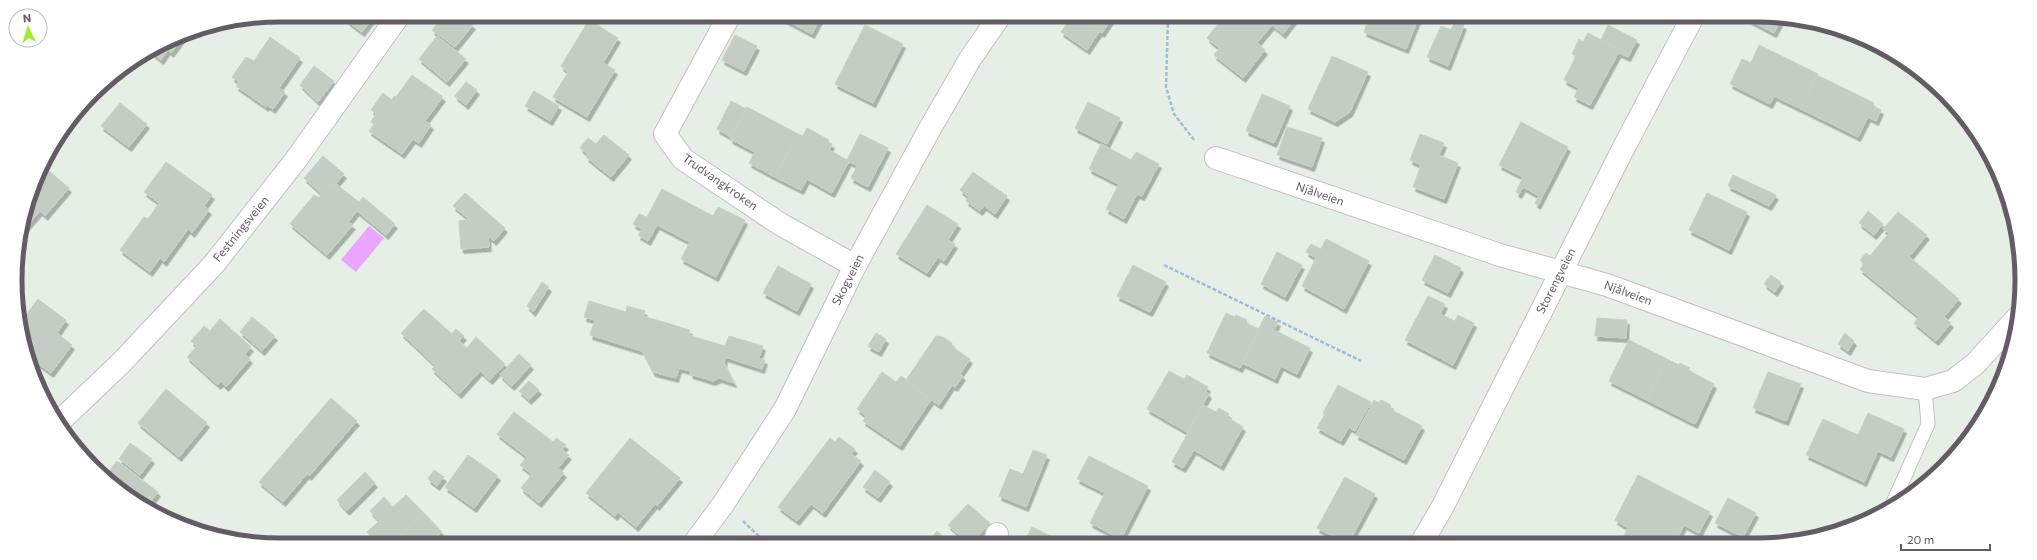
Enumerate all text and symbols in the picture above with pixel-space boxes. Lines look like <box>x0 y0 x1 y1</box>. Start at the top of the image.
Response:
north arrow <box>8 8 48 48</box>
text: N <box>22 11 32 24</box>
street label: Trudvangkroken <box>680 150 761 212</box>
street label: Njålveien <box>1294 178 1346 208</box>
street label: Festningsveien <box>209 193 271 264</box>
street label: Storengveien <box>1533 245 1578 316</box>
street label: Skogveien <box>828 252 866 307</box>
street label: Njålveien <box>1602 277 1654 307</box>
scale bar <box>1901 526 1990 552</box>
text: 20 m <box>1907 532 1934 546</box>

